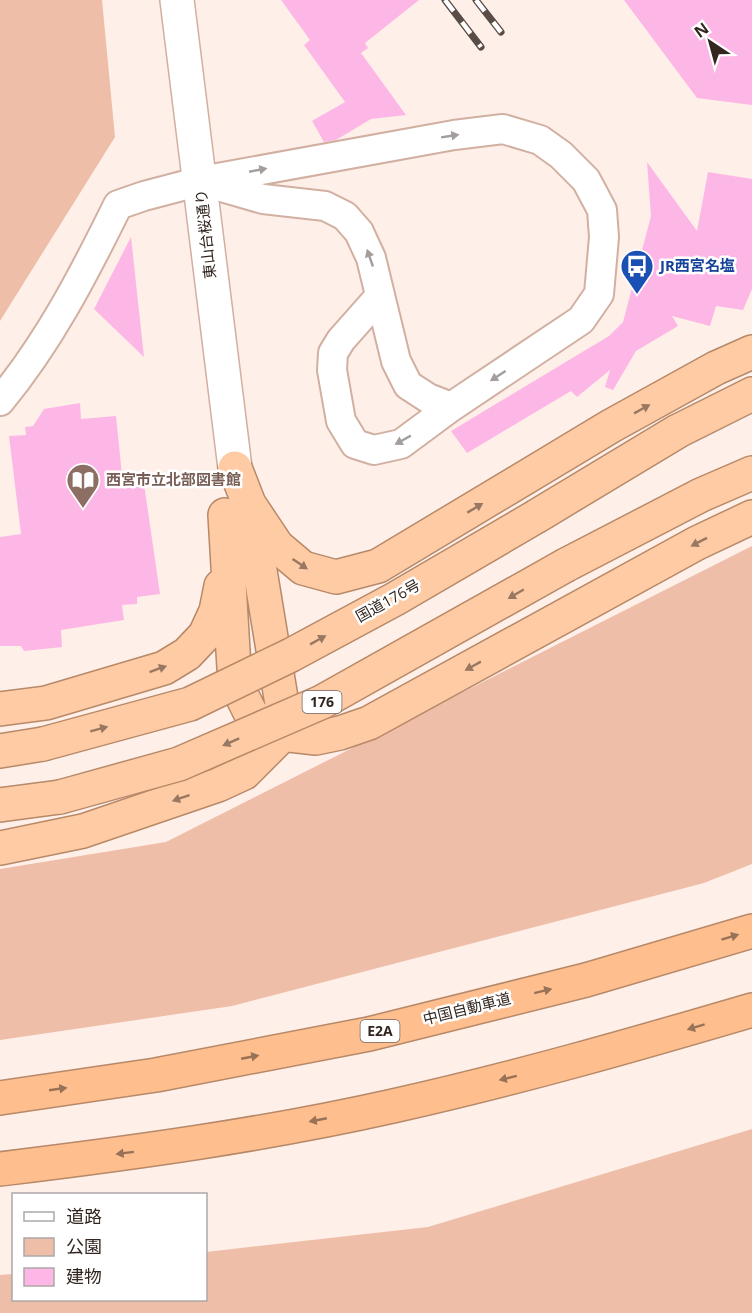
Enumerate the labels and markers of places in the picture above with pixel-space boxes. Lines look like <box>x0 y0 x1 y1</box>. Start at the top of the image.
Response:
bus stop icon: JR西宮名塩 <box>619 248 655 295</box>
place label: JR西宮名塩 <box>658 255 735 275</box>
library icon: 西宮市立北部図書館 <box>65 462 101 509</box>
place label: 西宮市立北部図書館 <box>106 469 241 489</box>

